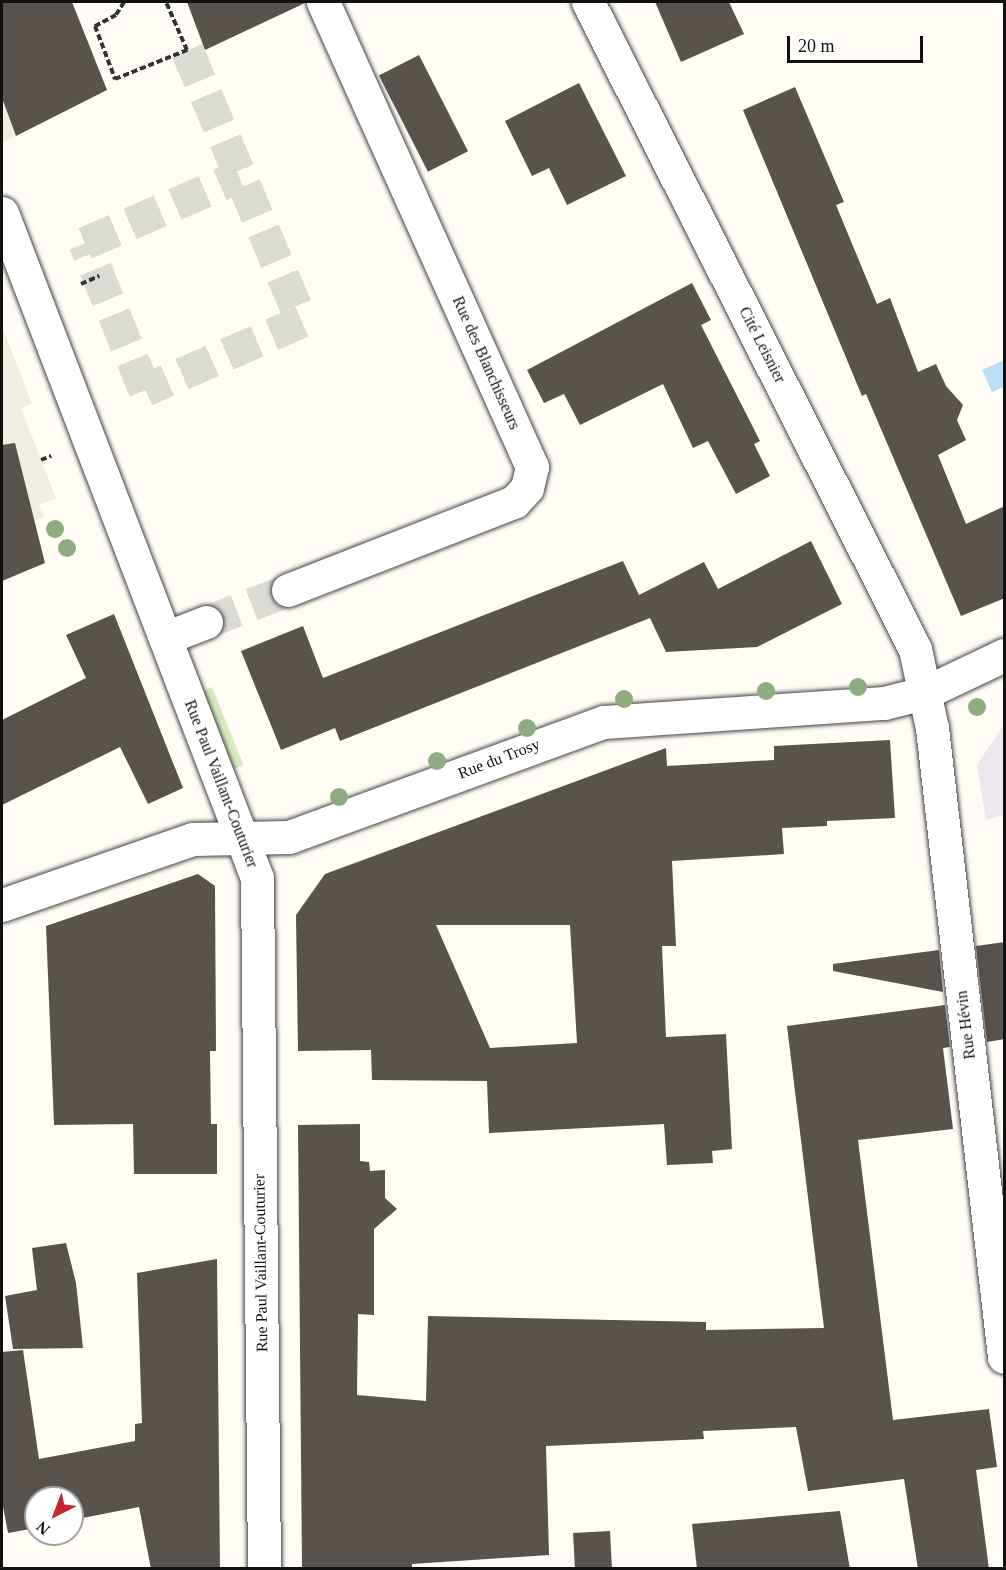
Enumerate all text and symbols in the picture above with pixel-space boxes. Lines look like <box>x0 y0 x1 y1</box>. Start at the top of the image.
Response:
scale bar <box>790 24 926 62</box>
text: 20 m <box>798 36 835 56</box>
street label: Rue des Blanchisseurs <box>448 293 524 433</box>
street label: Cité Leisnier <box>735 304 789 386</box>
street label: Rue Paul Vaillant-Couturier <box>180 697 262 871</box>
street label: Rue du Trosy <box>455 735 543 783</box>
street label: Rue Hévin <box>952 990 980 1060</box>
street label: Rue Paul Vaillant-Couturier <box>250 1174 272 1352</box>
north arrow <box>24 1486 84 1546</box>
text: N <box>33 1518 53 1538</box>

